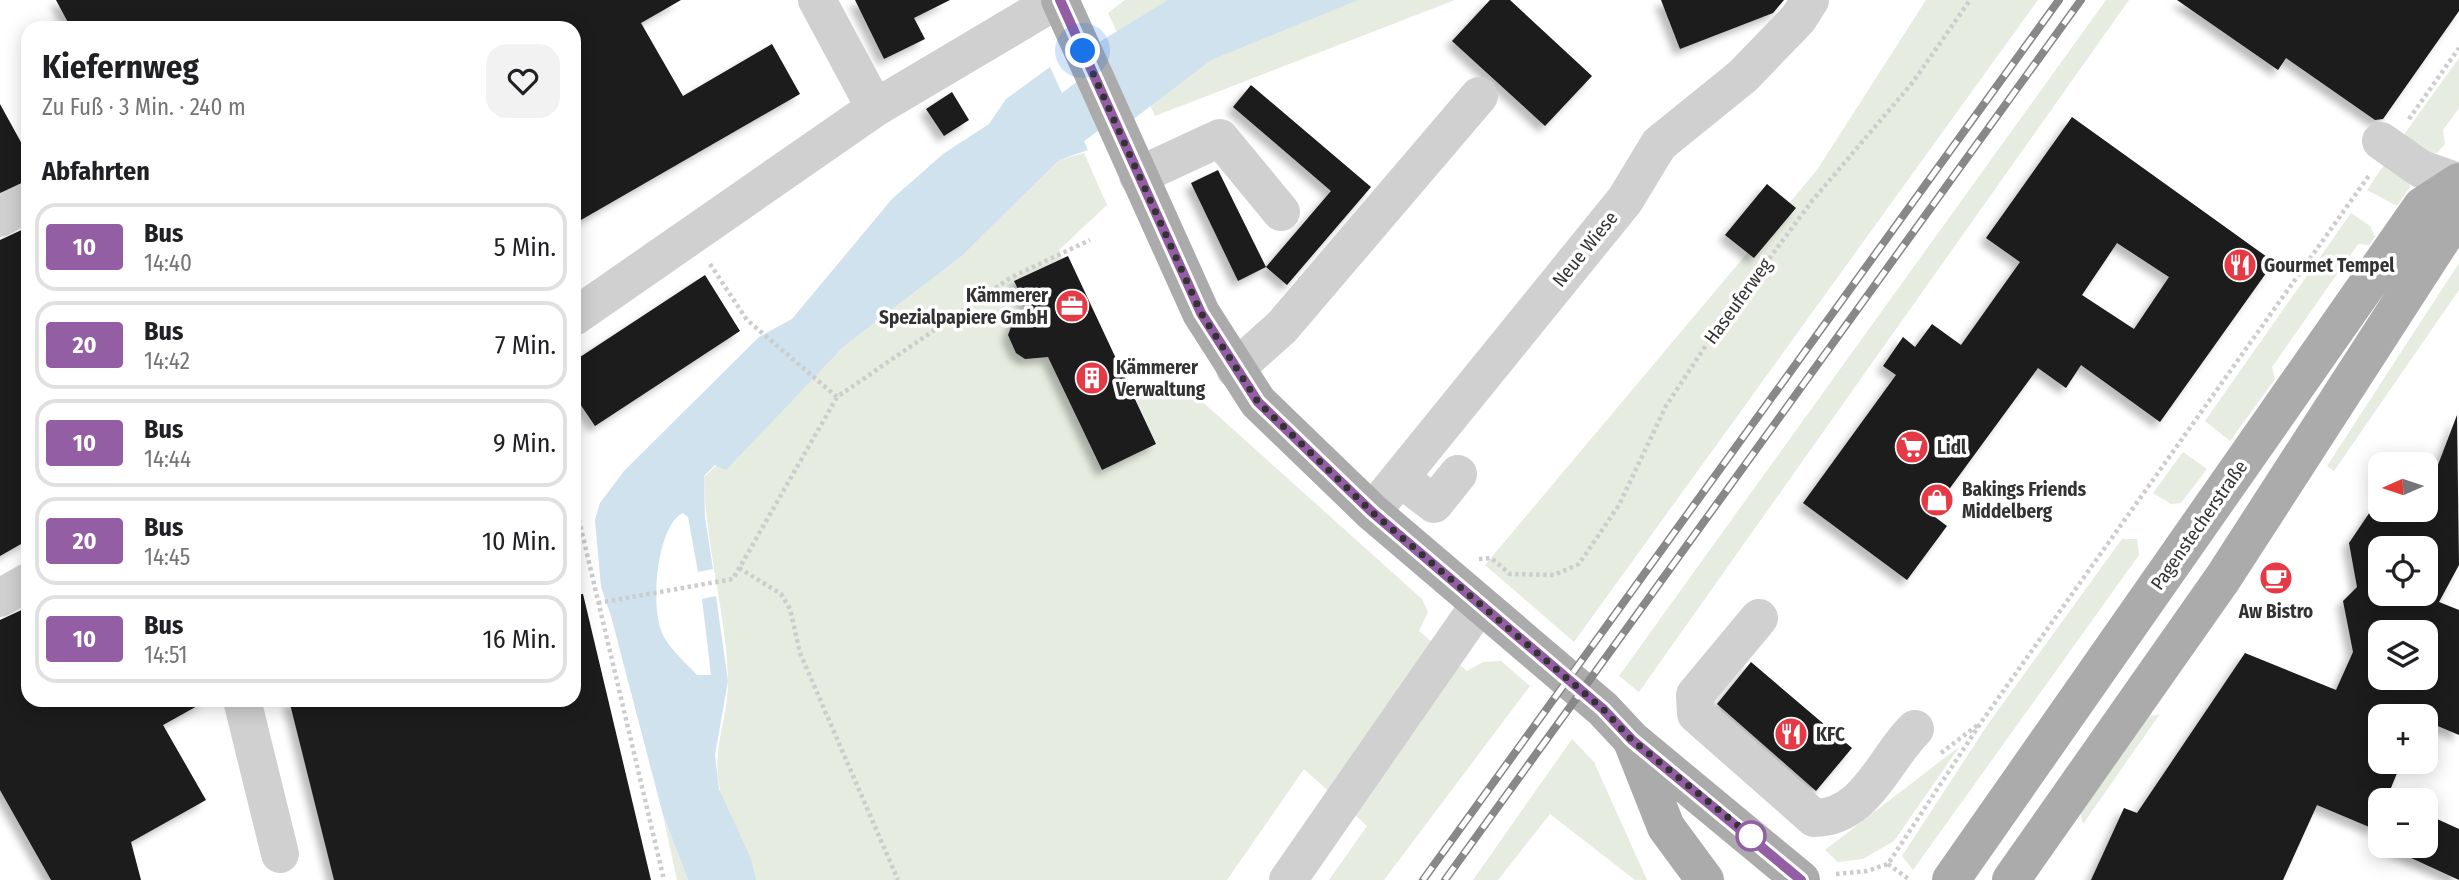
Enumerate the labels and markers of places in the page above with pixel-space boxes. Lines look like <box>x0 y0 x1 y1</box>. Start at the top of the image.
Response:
restaurant icon: Gourmet Tempel <box>2221 246 2259 284</box>
place label: Gourmet Tempel <box>2264 254 2395 277</box>
place label: Kämmerer Spezialpapiere GmbH <box>879 284 1049 329</box>
office icon: Kämmerer Spezialpapiere GmbH <box>1053 287 1091 325</box>
place label: Kämmerer Verwaltung <box>1115 356 1206 401</box>
building icon: Kämmerer Verwaltung <box>1073 359 1111 397</box>
supermarket icon: Lidl <box>1893 428 1931 466</box>
place label: Lidl <box>1937 436 1967 459</box>
place label: Bakings Friends Middelberg <box>1962 478 2087 523</box>
shop icon: Bakings Friends Middelberg <box>1918 481 1956 519</box>
cafe icon: Aw Bistro <box>2257 559 2295 597</box>
place label: Aw Bistro <box>2238 600 2313 623</box>
restaurant icon: KFC <box>1772 715 1810 753</box>
place label: KFC <box>1816 723 1845 746</box>
unlabelled marker <box>1736 821 1766 851</box>

